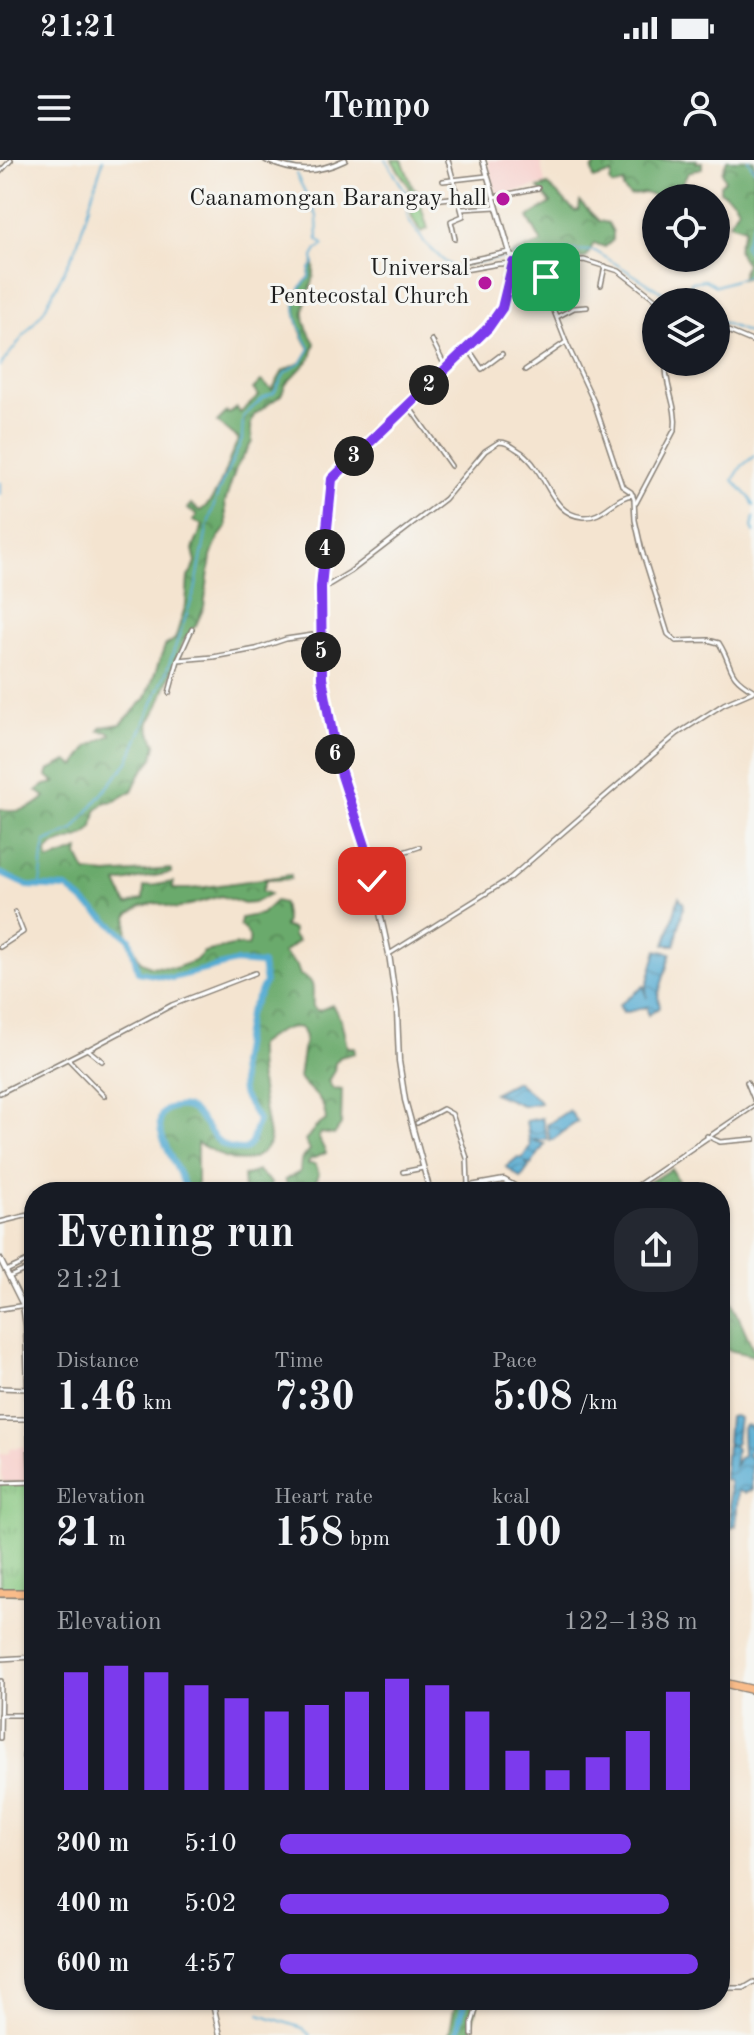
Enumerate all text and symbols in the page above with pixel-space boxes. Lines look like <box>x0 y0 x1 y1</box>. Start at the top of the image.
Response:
text: 21:21 <box>40 13 118 43</box>
icon: menu <box>32 86 76 130</box>
icon: person <box>678 86 722 130</box>
text: Tempo <box>324 90 431 126</box>
map controls <box>642 184 730 376</box>
button: locate <box>642 184 730 272</box>
place label: Caanamongan Barangay hall <box>189 187 487 211</box>
marker: Caanamongan Barangay hall <box>494 190 512 208</box>
pin <box>512 243 580 311</box>
icon: arrive <box>524 255 568 299</box>
place label: Universal Pentecostal Church <box>269 257 469 309</box>
marker: Universal Pentecostal Church <box>476 274 494 292</box>
button: layers <box>642 288 730 376</box>
pin: 2 <box>409 365 449 405</box>
text: 2 <box>423 374 435 396</box>
pin: 3 <box>334 436 374 476</box>
text: 3 <box>348 445 360 467</box>
pin: 4 <box>305 529 345 569</box>
text: 4 <box>319 538 331 560</box>
pin: 5 <box>301 632 341 672</box>
text: 5 <box>315 641 327 663</box>
pin: 6 <box>315 734 355 774</box>
text: 6 <box>329 743 341 765</box>
pin <box>338 847 406 915</box>
icon: check <box>350 859 394 903</box>
button: share <box>614 1208 698 1292</box>
text: Evening run <box>56 1212 294 1256</box>
text: 21:21 <box>56 1267 124 1293</box>
text: Distance <box>56 1350 139 1372</box>
text: Time <box>274 1350 323 1372</box>
text: Pace <box>492 1350 537 1372</box>
text: 1.46 <box>56 1379 137 1419</box>
text: 7:30 <box>274 1379 355 1419</box>
text: 5:08 <box>492 1379 573 1419</box>
text: km <box>137 1392 172 1414</box>
text: /km <box>573 1392 618 1414</box>
text: Elevation <box>56 1486 146 1508</box>
text: Heart rate <box>274 1486 373 1508</box>
text: kcal <box>492 1486 530 1508</box>
text: 21 <box>56 1515 102 1555</box>
text: 158 <box>274 1515 344 1555</box>
text: 100 <box>492 1515 562 1555</box>
text: m <box>102 1528 126 1550</box>
text: bpm <box>344 1528 390 1550</box>
text: Elevation <box>56 1609 162 1635</box>
text: 122–138 m <box>563 1609 698 1635</box>
text: 200 m <box>56 1831 129 1857</box>
text: 5:10 <box>184 1831 237 1857</box>
text: 400 m <box>56 1891 129 1917</box>
text: 5:02 <box>184 1891 237 1917</box>
text: 600 m <box>56 1951 129 1977</box>
text: 4:57 <box>184 1951 237 1977</box>

